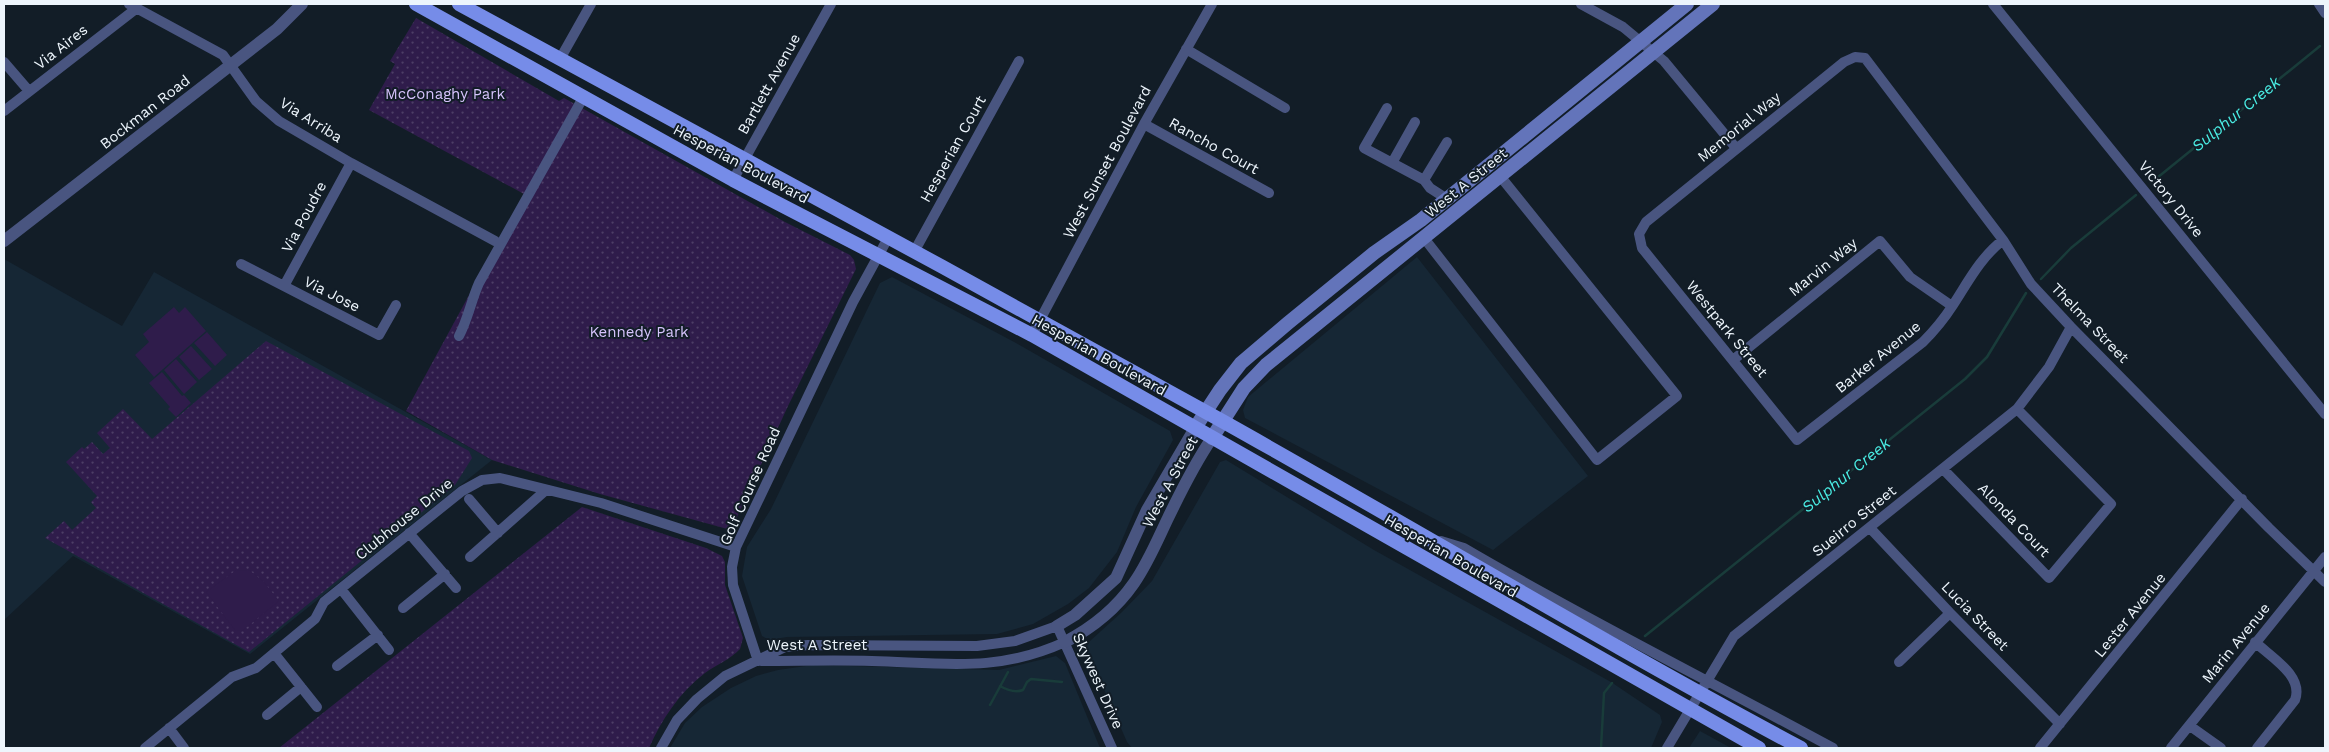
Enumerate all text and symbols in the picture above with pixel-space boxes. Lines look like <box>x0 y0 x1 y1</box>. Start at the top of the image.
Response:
street label: Via Aires <box>31 21 91 73</box>
street label: Bartlett Avenue <box>734 30 804 138</box>
street label: Bockman Road <box>96 71 194 153</box>
water label: Sulphur Creek <box>2188 72 2285 156</box>
street label: West Sunset Boulevard <box>1059 83 1155 241</box>
park label: McConaghy Park <box>385 85 505 103</box>
street label: Memorial Way <box>1694 88 1784 166</box>
street label: Hesperian Court <box>916 92 990 205</box>
street label: Via Arriba <box>276 94 346 147</box>
street label: Rancho Court <box>1166 114 1263 178</box>
street label: Hesperian Boulevard <box>670 121 812 207</box>
street label: West A Street <box>1421 144 1511 222</box>
street label: Victory Drive <box>2135 157 2207 241</box>
street label: Via Poudre <box>278 178 330 256</box>
street label: Marvin Way <box>1785 234 1861 300</box>
street label: Via Jose <box>301 272 363 316</box>
street label: Westpark Street <box>1682 277 1772 382</box>
street label: Thelma Street <box>2047 279 2133 367</box>
street label: Hesperian Boulevard <box>1029 311 1169 399</box>
street label: Barker Avenue <box>1832 317 1924 397</box>
park label: Kennedy Park <box>589 323 689 341</box>
street label: Golf Course Road <box>716 424 784 548</box>
street label: West A Street <box>1138 433 1202 531</box>
water label: Sulphur Creek <box>1798 433 1895 517</box>
street label: Clubhouse Drive <box>352 474 456 564</box>
street label: Alonda Court <box>1974 479 2054 561</box>
street label: Sueirro Street <box>1808 481 1900 560</box>
street label: Hesperian Boulevard <box>1381 510 1521 602</box>
street label: Lester Avenue <box>2090 569 2170 661</box>
street label: Lucia Street <box>1938 578 2013 655</box>
street label: Marin Avenue <box>2198 599 2274 687</box>
street label: Skywest Drive <box>1069 630 1127 732</box>
street label: West A Street <box>767 636 868 654</box>

